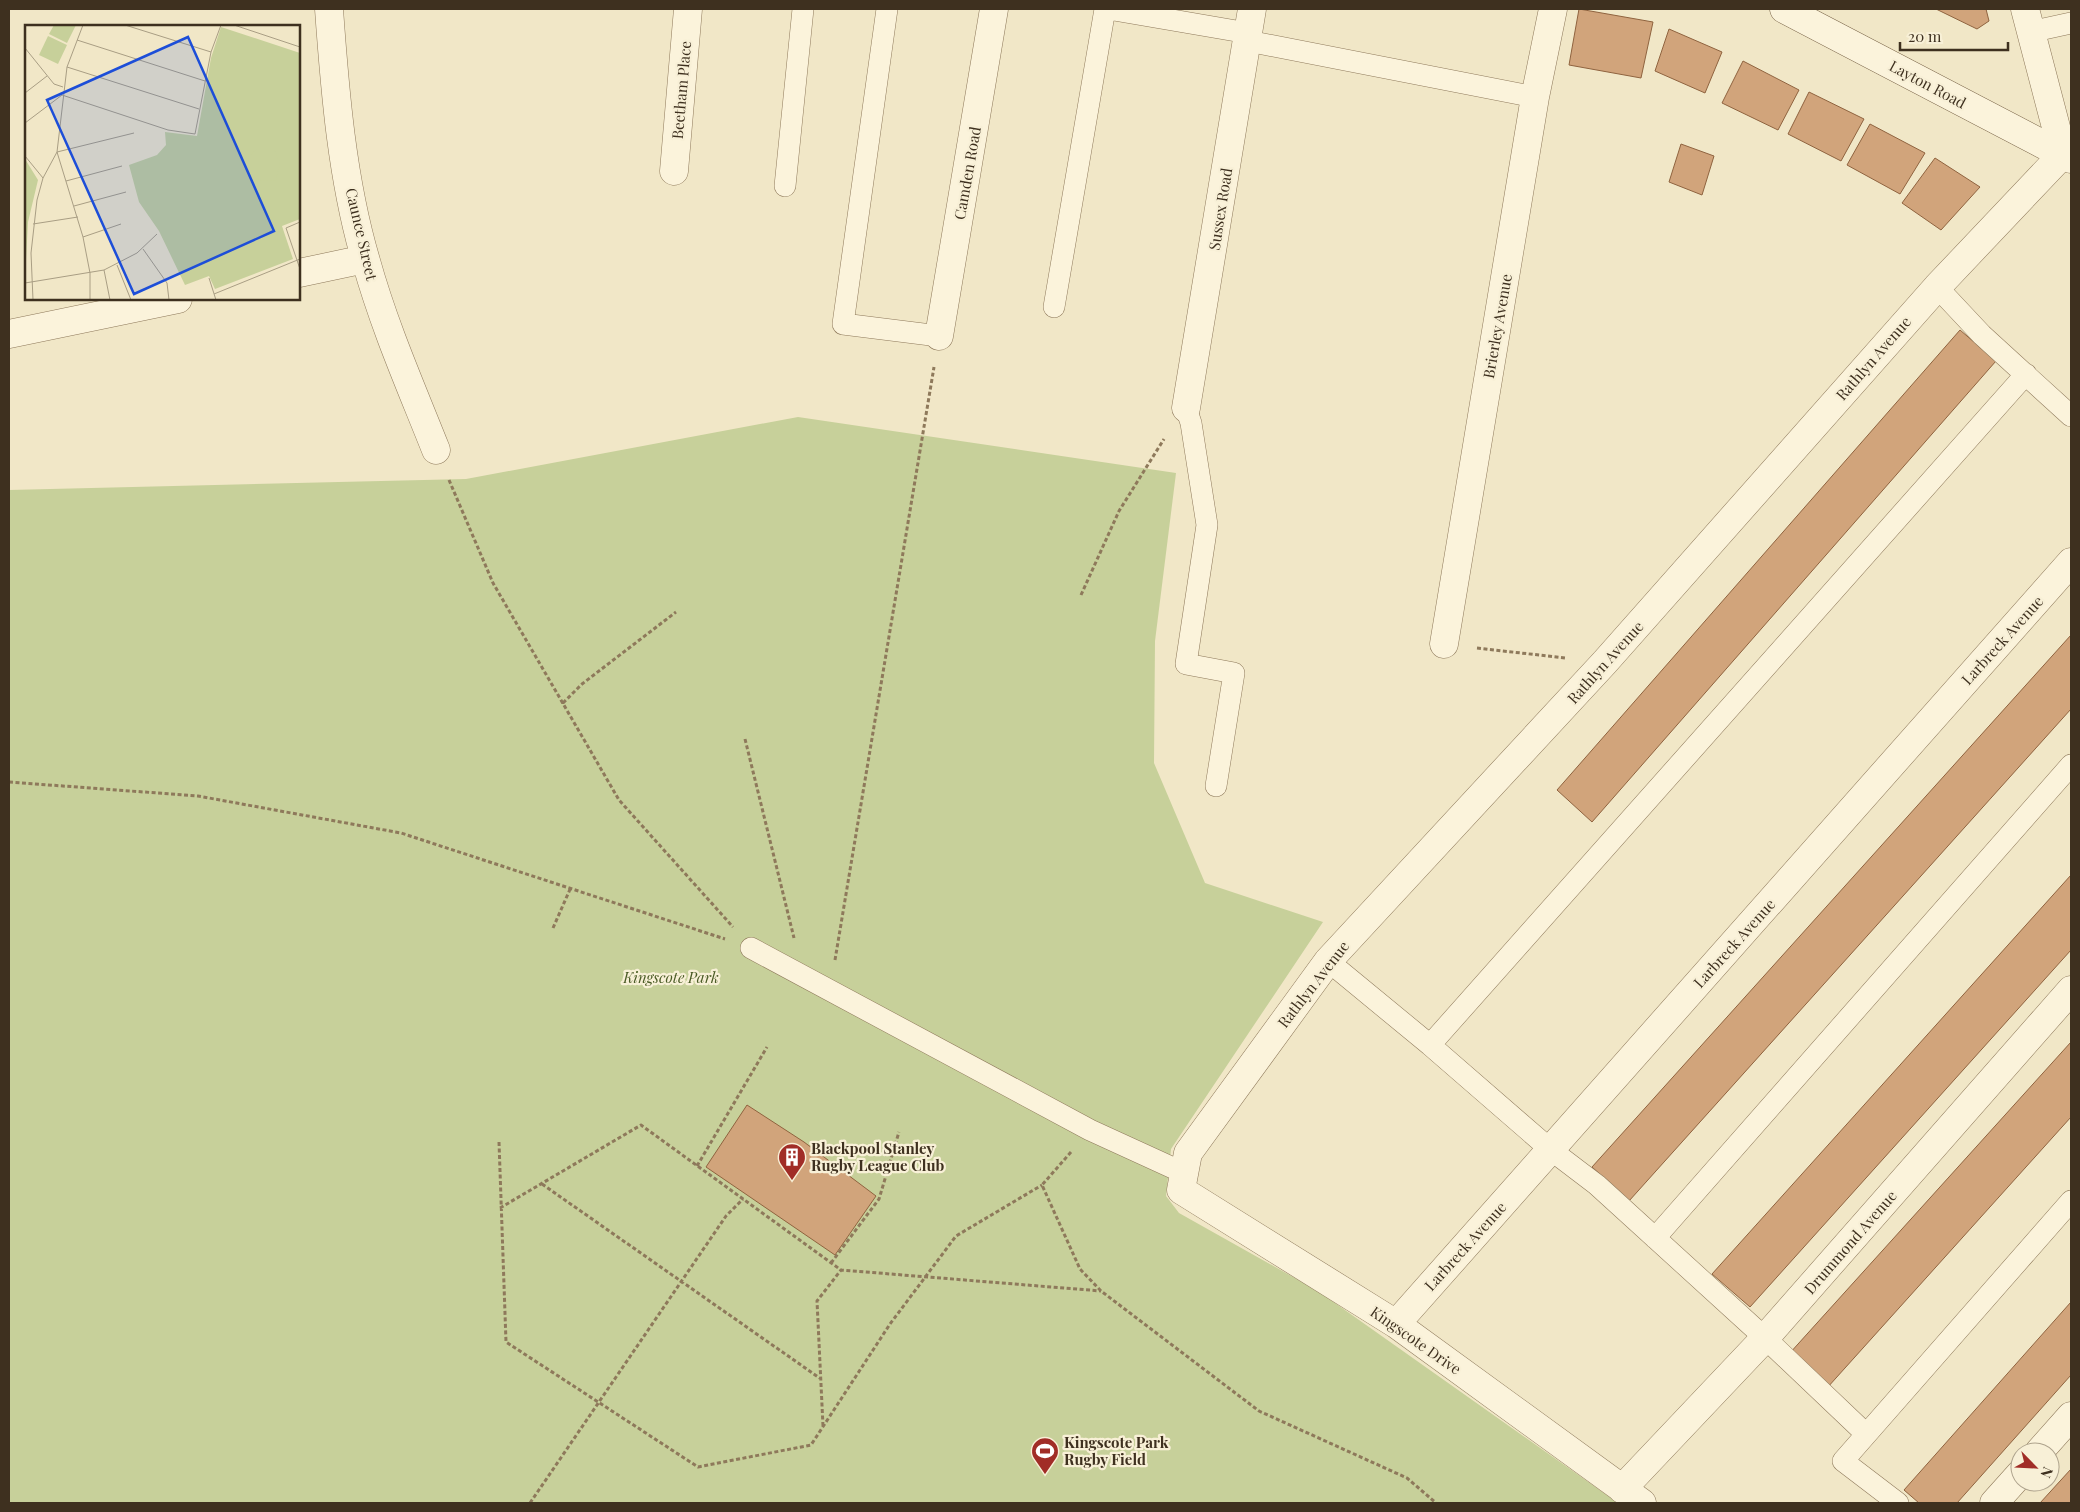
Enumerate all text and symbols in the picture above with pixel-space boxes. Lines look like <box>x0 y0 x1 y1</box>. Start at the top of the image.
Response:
scale bar <box>1900 20 2008 52</box>
inset map <box>25 25 300 300</box>
text: 20 m <box>1908 26 1942 46</box>
street label: Beetham Place <box>667 40 695 140</box>
street label: Layton Road <box>1886 55 1970 113</box>
street label: Camden Road <box>949 125 985 221</box>
street label: Sussex Road <box>1204 166 1236 252</box>
street label: Caunce Street <box>342 186 383 283</box>
street label: Brierley Avenue <box>1478 272 1516 380</box>
street label: Rathlyn Avenue <box>1831 312 1915 404</box>
street label: Larbreck Avenue <box>1957 591 2047 689</box>
street label: Rathlyn Avenue <box>1562 616 1648 708</box>
street label: Larbreck Avenue <box>1689 894 1779 992</box>
street label: Rathlyn Avenue <box>1273 937 1353 1031</box>
park label: Kingscote Park <box>622 967 719 987</box>
place label: Blackpool Stanley Rugby League Club <box>811 1138 944 1175</box>
building icon: Blackpool Stanley Rugby League Club <box>777 1142 807 1181</box>
street label: Drummond Avenue <box>1799 1186 1901 1298</box>
street label: Larbreck Avenue <box>1420 1197 1510 1295</box>
street label: Kingscote Drive <box>1367 1301 1465 1379</box>
place label: Kingscote Park Rugby Field <box>1064 1432 1169 1469</box>
sports icon: Kingscote Park Rugby Field <box>1030 1436 1060 1475</box>
north arrow <box>2010 1442 2060 1492</box>
text: N <box>2037 1464 2058 1481</box>

